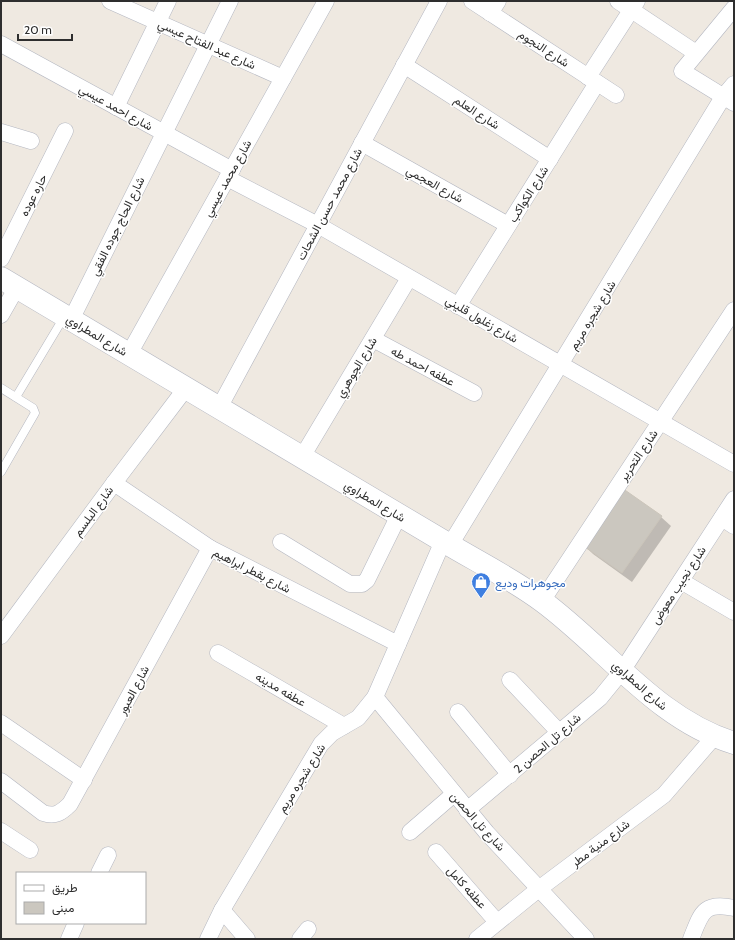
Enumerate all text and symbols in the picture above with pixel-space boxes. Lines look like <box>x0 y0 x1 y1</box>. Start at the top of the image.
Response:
scale bar <box>18 16 72 42</box>
street label: شارع عبد الفتاح عيسي <box>155 16 258 75</box>
text: 20 m <box>24 22 52 37</box>
street label: شارع النجوم <box>515 26 572 72</box>
street label: شارع احمد عيسي <box>75 81 156 136</box>
street label: شارع العلم <box>450 92 503 134</box>
street label: شارع محمد عيسي <box>200 137 257 221</box>
street label: شارع محمد حسن الشحات <box>293 145 367 264</box>
street label: شارع العجمي <box>402 162 466 208</box>
street label: شارع الكواكب <box>505 163 553 226</box>
street label: حاره عوده <box>16 171 51 219</box>
street label: شارع الحاج جوده الفقي <box>86 174 150 279</box>
street label: شارع شجره مريم <box>565 277 620 354</box>
street label: شارع زغلول قليني <box>442 292 521 348</box>
street label: شارع المطراوي <box>62 311 130 362</box>
street label: شارع الجوهري <box>332 334 383 402</box>
street label: عطفه احمد طه <box>389 343 457 389</box>
street label: شارع التحرير <box>615 426 662 486</box>
street label: شارع المطراوي <box>340 477 408 528</box>
street label: شارع البلسم <box>70 483 118 540</box>
street label: شارع نجيب معوض <box>647 543 711 628</box>
street label: شارع بقطر ابراهيم <box>210 544 293 598</box>
shop icon: مجوهرات وديع <box>470 571 492 599</box>
place label: مجوهرات وديع <box>495 575 566 592</box>
street label: شارع المطراوي <box>607 657 671 715</box>
street label: شارع العبور <box>113 663 154 719</box>
street label: عطفه مدينه <box>253 668 309 710</box>
street label: شارع تل الحصن 2 <box>510 710 585 778</box>
street label: شارع شجره مريم <box>274 741 330 816</box>
street label: شارع تل الحصن <box>446 788 509 855</box>
street label: شارع منية مطر <box>567 816 634 872</box>
street label: عطفه كامل <box>443 863 490 912</box>
legend <box>16 872 146 924</box>
text: طريق <box>52 880 78 896</box>
text: مبنى <box>52 900 74 916</box>

